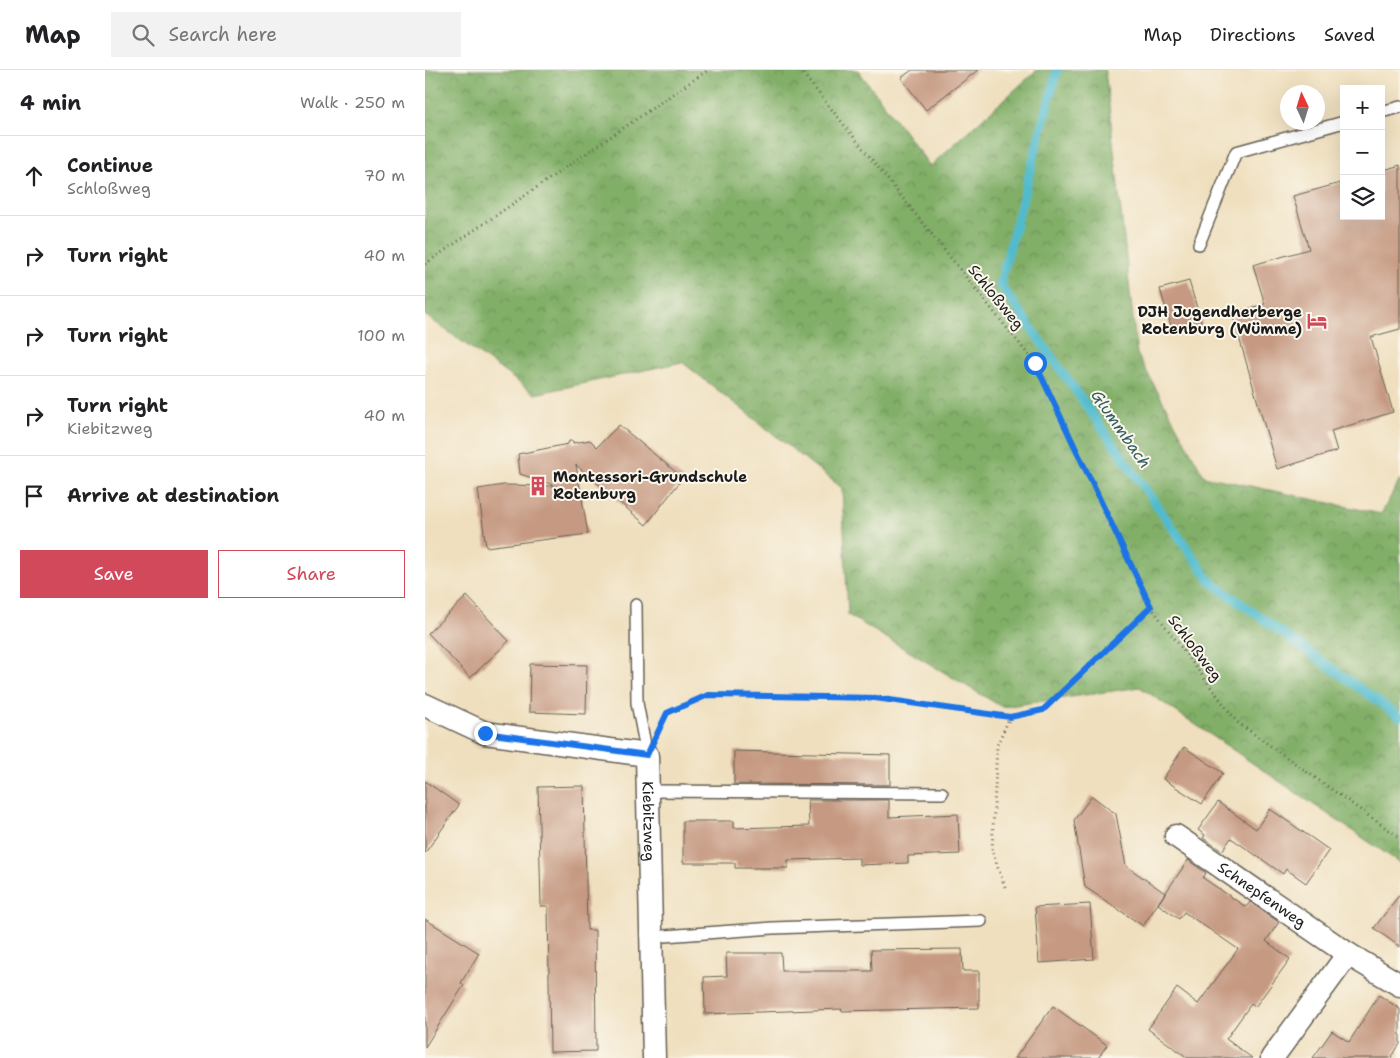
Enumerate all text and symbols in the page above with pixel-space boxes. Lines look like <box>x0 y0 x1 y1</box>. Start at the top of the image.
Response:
search box <box>111 12 461 57</box>
text: Map <box>25 19 81 51</box>
icon: search <box>129 21 157 49</box>
text: Search here <box>169 22 277 47</box>
text: Map <box>1144 23 1182 47</box>
text: Directions <box>1210 23 1296 47</box>
text: Saved <box>1324 23 1375 47</box>
north arrow <box>1280 85 1325 130</box>
map controls <box>1340 85 1385 220</box>
button: + <box>1340 85 1385 130</box>
text: 4 min <box>20 89 81 117</box>
text: Walk · 250 m <box>300 92 405 113</box>
button: − <box>1340 130 1385 175</box>
text: Continue <box>67 153 153 178</box>
icon: ahead <box>20 162 48 190</box>
text: 70 m <box>364 165 405 186</box>
button: layers <box>1340 175 1385 220</box>
text: Schloßweg <box>67 178 151 199</box>
icon: right <box>20 242 48 270</box>
text: Turn right <box>67 243 168 268</box>
text: 40 m <box>363 245 405 266</box>
street label: Schloßweg <box>964 260 1028 334</box>
place label: DJH Jugendherberge Rotenburg (Wümme) <box>1137 302 1302 339</box>
hotel icon: DJH Jugendherberge Rotenburg (Wümme) <box>1306 310 1328 332</box>
icon: right <box>20 322 48 350</box>
text: Turn right <box>67 323 168 348</box>
text: 100 m <box>357 325 405 346</box>
route start <box>1024 352 1047 375</box>
water label: Glummbach <box>1086 386 1156 472</box>
text: Turn right <box>67 393 168 418</box>
icon: right <box>20 402 48 430</box>
text: 40 m <box>363 405 405 426</box>
text: Kiebitzweg <box>67 418 152 439</box>
place label: Montessori-Grundschule Rotenburg <box>553 467 747 504</box>
building icon: Montessori-Grundschule Rotenburg <box>527 475 549 497</box>
icon: arrive <box>20 482 48 510</box>
text: Arrive at destination <box>67 483 279 508</box>
button: Save <box>20 550 208 598</box>
button: Share <box>218 550 405 598</box>
street label: Schloßweg <box>1163 611 1227 685</box>
route end <box>474 722 497 745</box>
street label: Kiebitzweg <box>638 781 659 862</box>
street label: Schnepfenweg <box>1214 857 1310 932</box>

